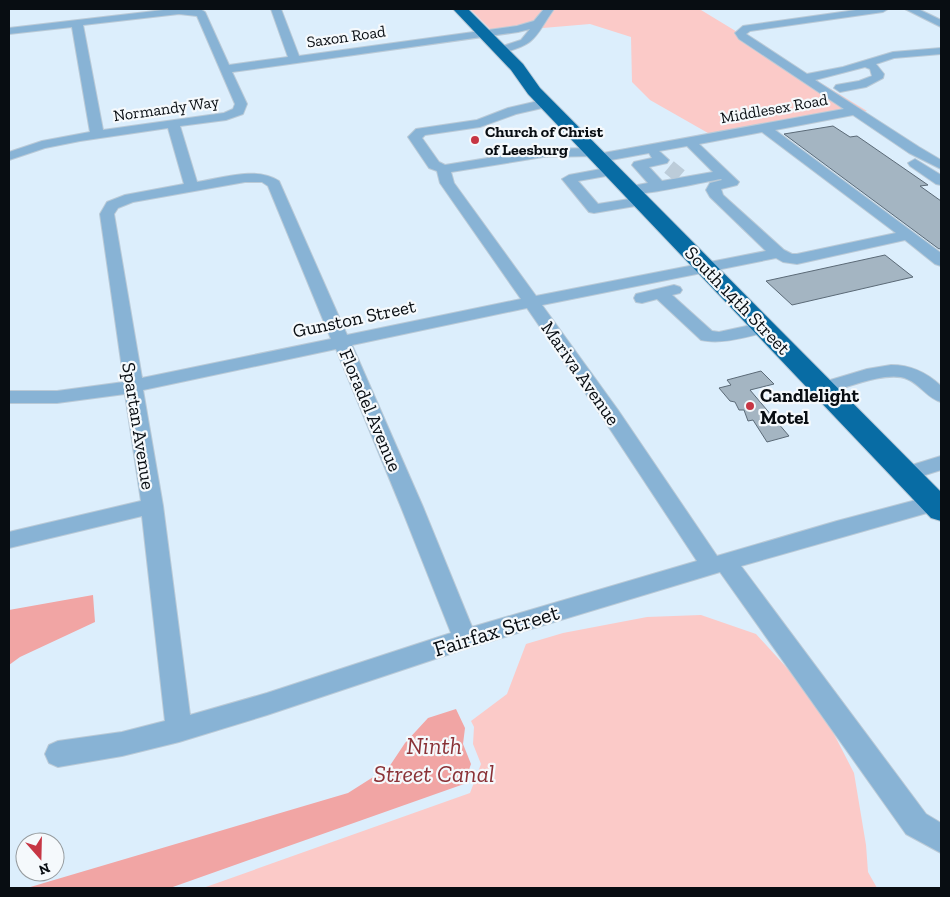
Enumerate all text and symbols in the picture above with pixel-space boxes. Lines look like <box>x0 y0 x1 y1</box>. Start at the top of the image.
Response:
street label: Saxon Road <box>305 22 387 51</box>
street label: Middlesex Road <box>719 90 829 127</box>
street label: Normandy Way <box>112 92 221 125</box>
place label: Church of Christ of Leesburg <box>485 122 604 159</box>
marker: Church of Christ of Leesburg <box>469 134 481 146</box>
street label: South 14th Street <box>680 241 795 359</box>
street label: Gunston Street <box>291 294 418 343</box>
street label: Mariva Avenue <box>536 317 625 430</box>
street label: Floradel Avenue <box>334 345 407 475</box>
street label: Spartan Avenue <box>117 361 160 492</box>
place label: Candlelight Motel <box>760 384 859 429</box>
marker: Candlelight Motel <box>744 400 756 412</box>
street label: Fairfax Street <box>430 598 563 662</box>
water label: Ninth Street Canal <box>373 731 495 788</box>
north arrow <box>15 832 65 882</box>
text: N <box>36 859 52 879</box>

